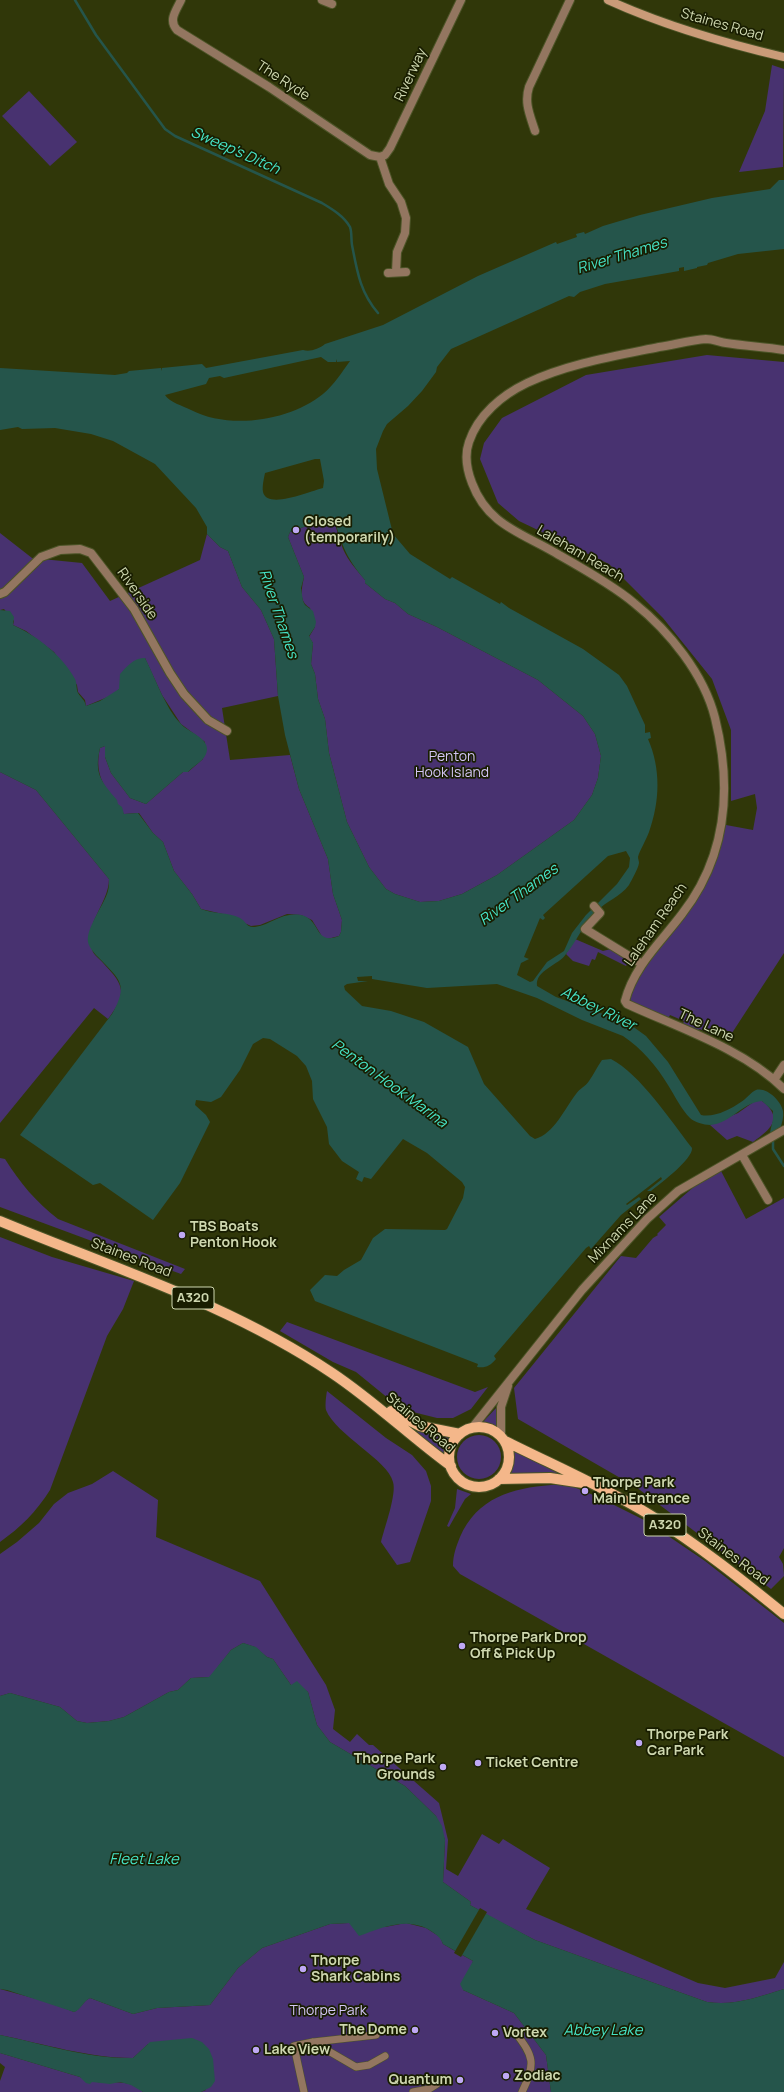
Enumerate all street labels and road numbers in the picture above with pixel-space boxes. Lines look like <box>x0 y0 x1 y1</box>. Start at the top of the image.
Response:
street label: Staines Road <box>679 5 765 45</box>
street label: Riverway <box>391 46 431 104</box>
street label: The Ryde <box>253 58 313 104</box>
street label: Laleham Reach <box>533 522 627 586</box>
street label: Riverside <box>113 565 161 623</box>
street label: Laleham Reach <box>621 880 691 970</box>
street label: The Lane <box>676 1006 736 1046</box>
street label: Mixnams Lane <box>585 1189 661 1267</box>
street label: Staines Road <box>88 1235 174 1281</box>
road number: A320 <box>172 1287 214 1309</box>
street label: Staines Road <box>382 1389 458 1457</box>
road number: A320 <box>644 1514 686 1536</box>
street label: Staines Road <box>694 1525 772 1589</box>

